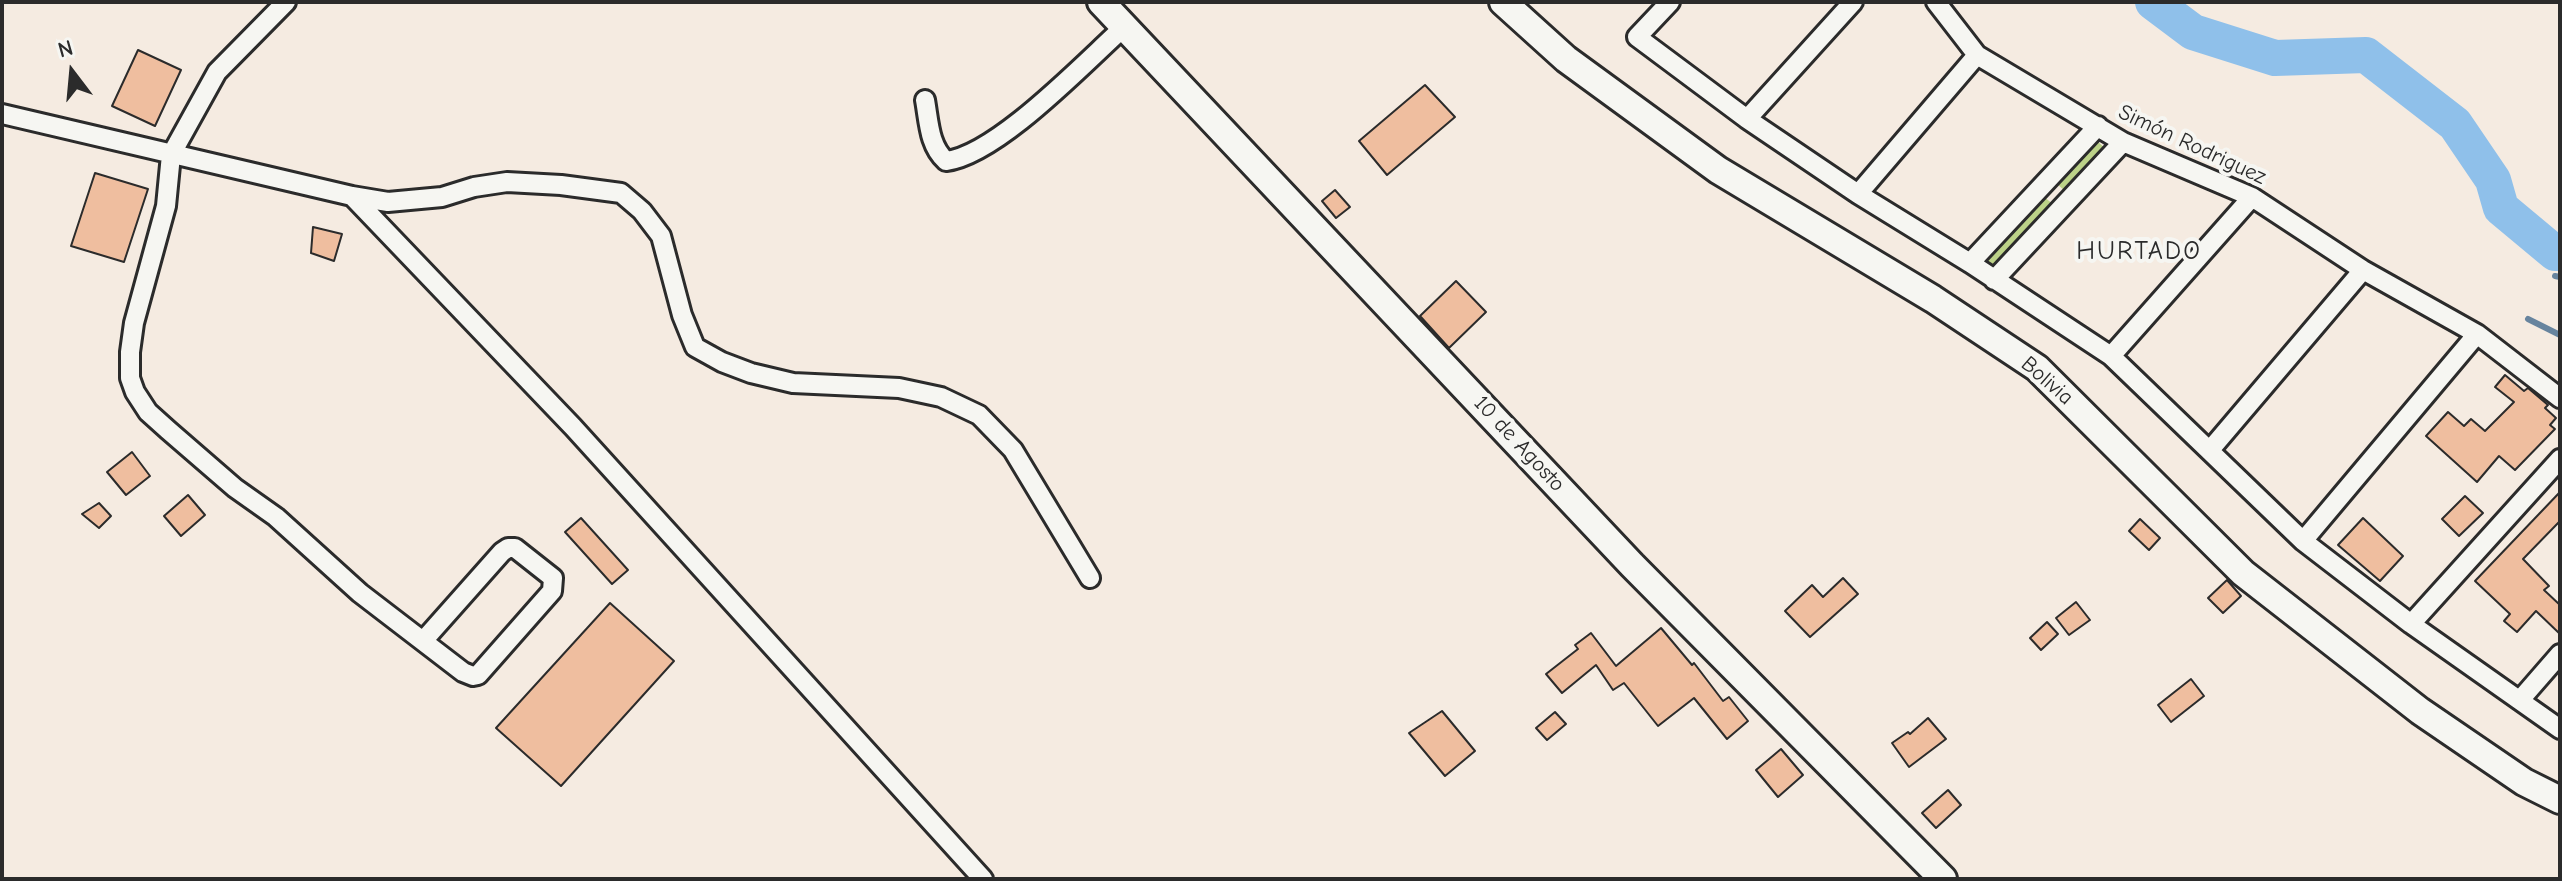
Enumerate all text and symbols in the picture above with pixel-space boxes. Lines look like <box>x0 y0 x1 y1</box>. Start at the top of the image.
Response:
north arrow <box>32 32 112 112</box>
text: N <box>55 34 76 63</box>
street label: Simón Rodriguez <box>2114 99 2270 191</box>
district label: HURTADO <box>2076 236 2202 268</box>
street label: Bolivia <box>2015 351 2079 411</box>
street label: 10 de Agosto <box>1468 390 1570 498</box>

